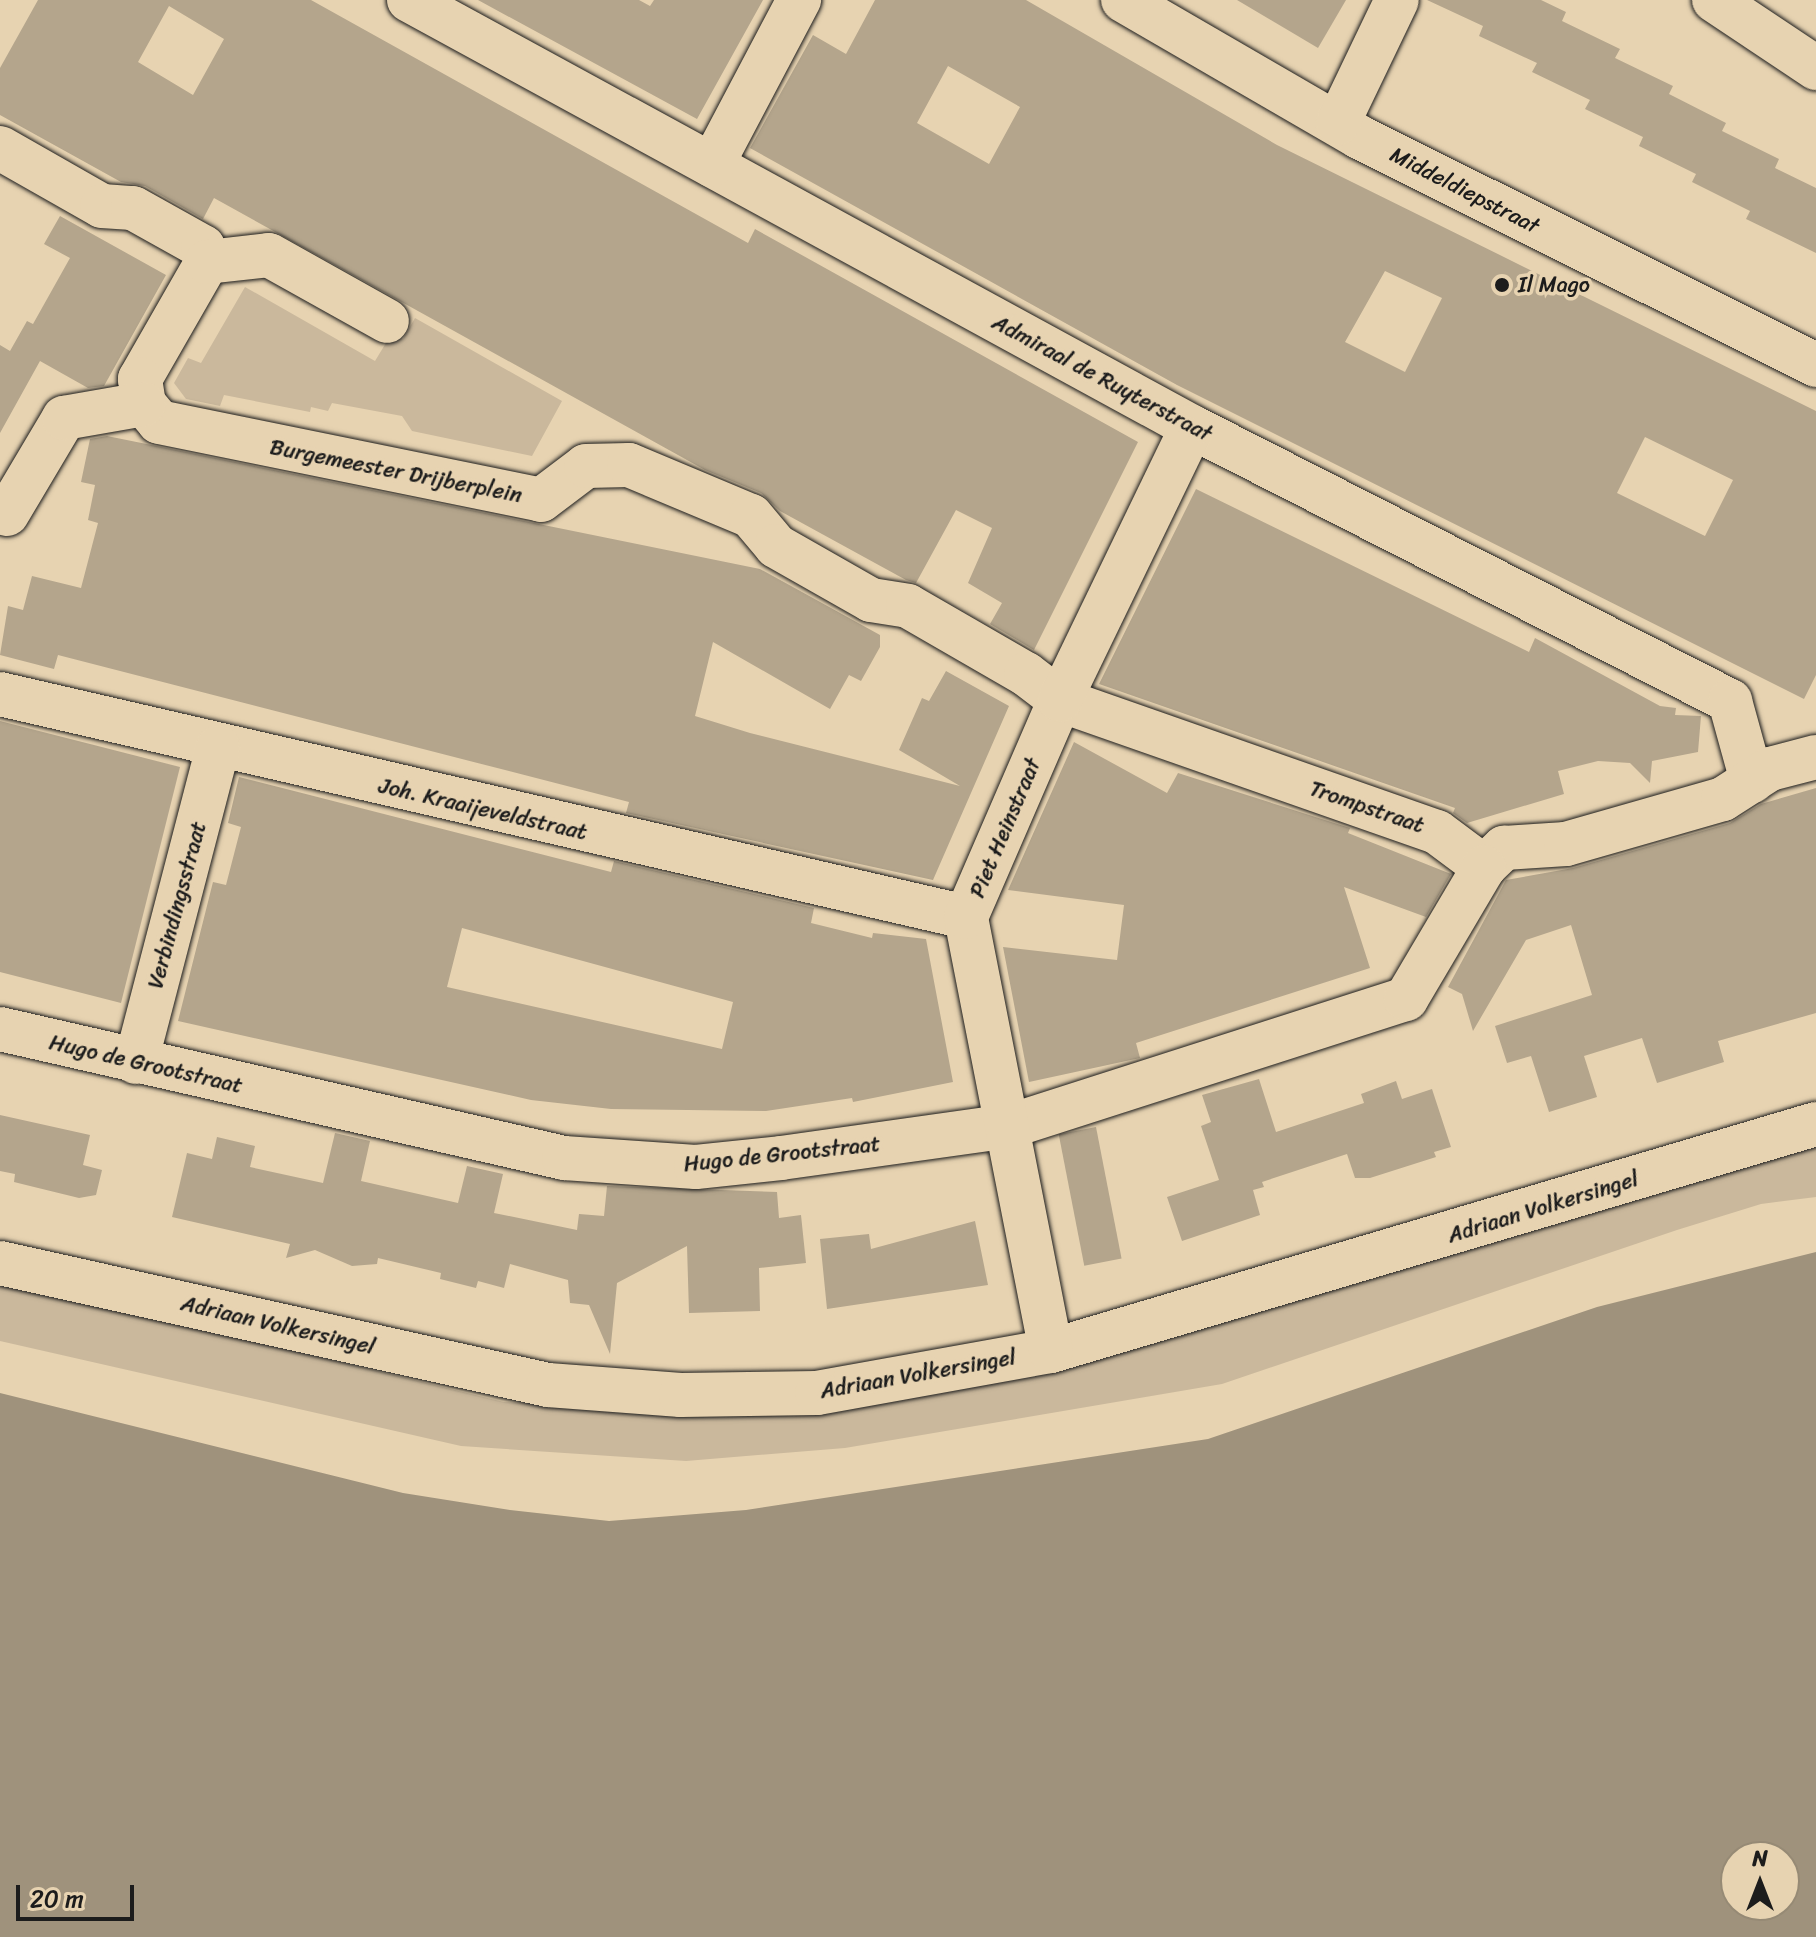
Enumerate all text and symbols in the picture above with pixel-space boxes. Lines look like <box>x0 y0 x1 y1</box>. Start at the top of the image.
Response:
street label: Middeldiepstraat <box>1386 141 1544 239</box>
place label: Il Mago <box>1518 272 1590 298</box>
marker: Il Mago <box>1493 276 1511 294</box>
street label: Admiraal de Ruyterstraat <box>986 308 1218 448</box>
street label: Burgemeester Drijberplein <box>268 434 524 508</box>
street label: Piet Heinstraat <box>963 754 1047 902</box>
street label: Joh. Kraaijeveldstraat <box>377 772 589 846</box>
street label: Trompstraat <box>1306 775 1428 839</box>
street label: Verbindingsstraat <box>142 819 212 991</box>
street label: Hugo de Grootstraat <box>47 1029 245 1099</box>
street label: Hugo de Grootstraat <box>683 1131 881 1177</box>
street label: Adriaan Volkersingel <box>1444 1165 1642 1249</box>
street label: Adriaan Volkersingel <box>178 1290 378 1360</box>
street label: Adriaan Volkersingel <box>818 1344 1018 1404</box>
text: N <box>1752 1839 1768 1878</box>
north arrow <box>1720 1841 1800 1921</box>
scale bar <box>20 1869 138 1919</box>
text: 20 m <box>30 1878 84 1920</box>

